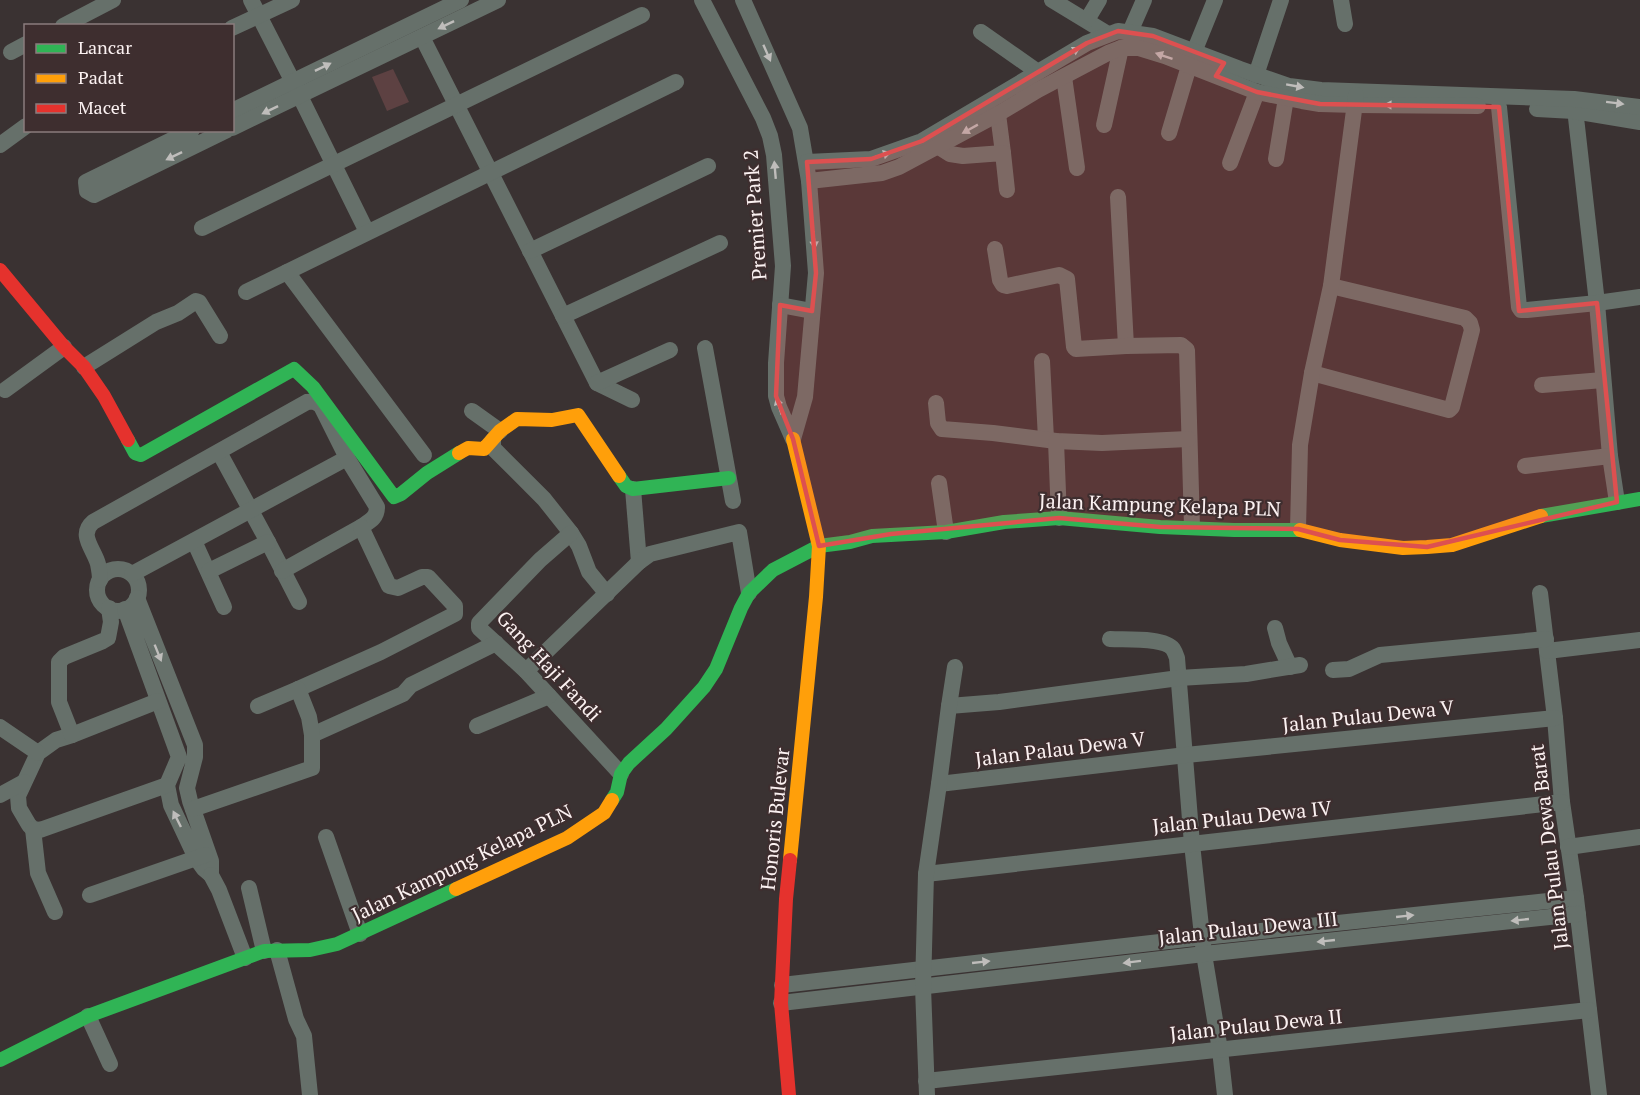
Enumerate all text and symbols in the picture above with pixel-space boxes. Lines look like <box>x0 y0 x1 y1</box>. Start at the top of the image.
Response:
one-way arrow <box>437 21 454 30</box>
legend <box>24 24 234 132</box>
text: Lancar <box>78 35 132 59</box>
one-way arrow <box>763 44 772 62</box>
one-way arrow <box>1063 47 1080 57</box>
one-way arrow <box>1155 51 1173 61</box>
one-way arrow <box>314 63 332 73</box>
text: Padat <box>78 65 124 89</box>
one-way arrow <box>1285 82 1304 91</box>
text: Macet <box>78 95 127 119</box>
one-way arrow <box>1606 99 1625 108</box>
one-way arrow <box>1384 101 1403 110</box>
one-way arrow <box>261 105 278 114</box>
one-way arrow <box>961 124 978 134</box>
street label: Premier Park 2 <box>736 149 773 281</box>
one-way arrow <box>873 150 891 159</box>
one-way arrow <box>166 151 183 161</box>
one-way arrow <box>770 160 780 179</box>
one-way arrow <box>809 231 819 250</box>
one-way arrow <box>774 396 783 414</box>
street label: Jalan Kampung Kelapa PLN <box>1039 487 1282 522</box>
street label: Gang Haji Fandi <box>491 604 608 727</box>
one-way arrow <box>153 644 163 662</box>
street label: Jalan Pulau Dewa V <box>1281 693 1455 738</box>
street label: Jalan Palau Dewa V <box>973 725 1147 772</box>
street label: Jalan Pulau Dewa Barat <box>1522 742 1575 951</box>
street label: Honoris Bulevar <box>754 746 795 892</box>
street label: Jalan Pulau Dewa IV <box>1151 794 1333 839</box>
street label: Jalan Kampung Kelapa PLN <box>347 797 577 928</box>
one-way arrow <box>173 811 182 828</box>
street label: Jalan Pulau Dewa III <box>1157 905 1339 950</box>
one-way arrow <box>1395 911 1414 921</box>
one-way arrow <box>1510 915 1529 925</box>
one-way arrow <box>1317 936 1336 945</box>
one-way arrow <box>972 957 991 967</box>
one-way arrow <box>1123 957 1142 967</box>
street label: Jalan Pulau Dewa II <box>1168 1002 1344 1047</box>

